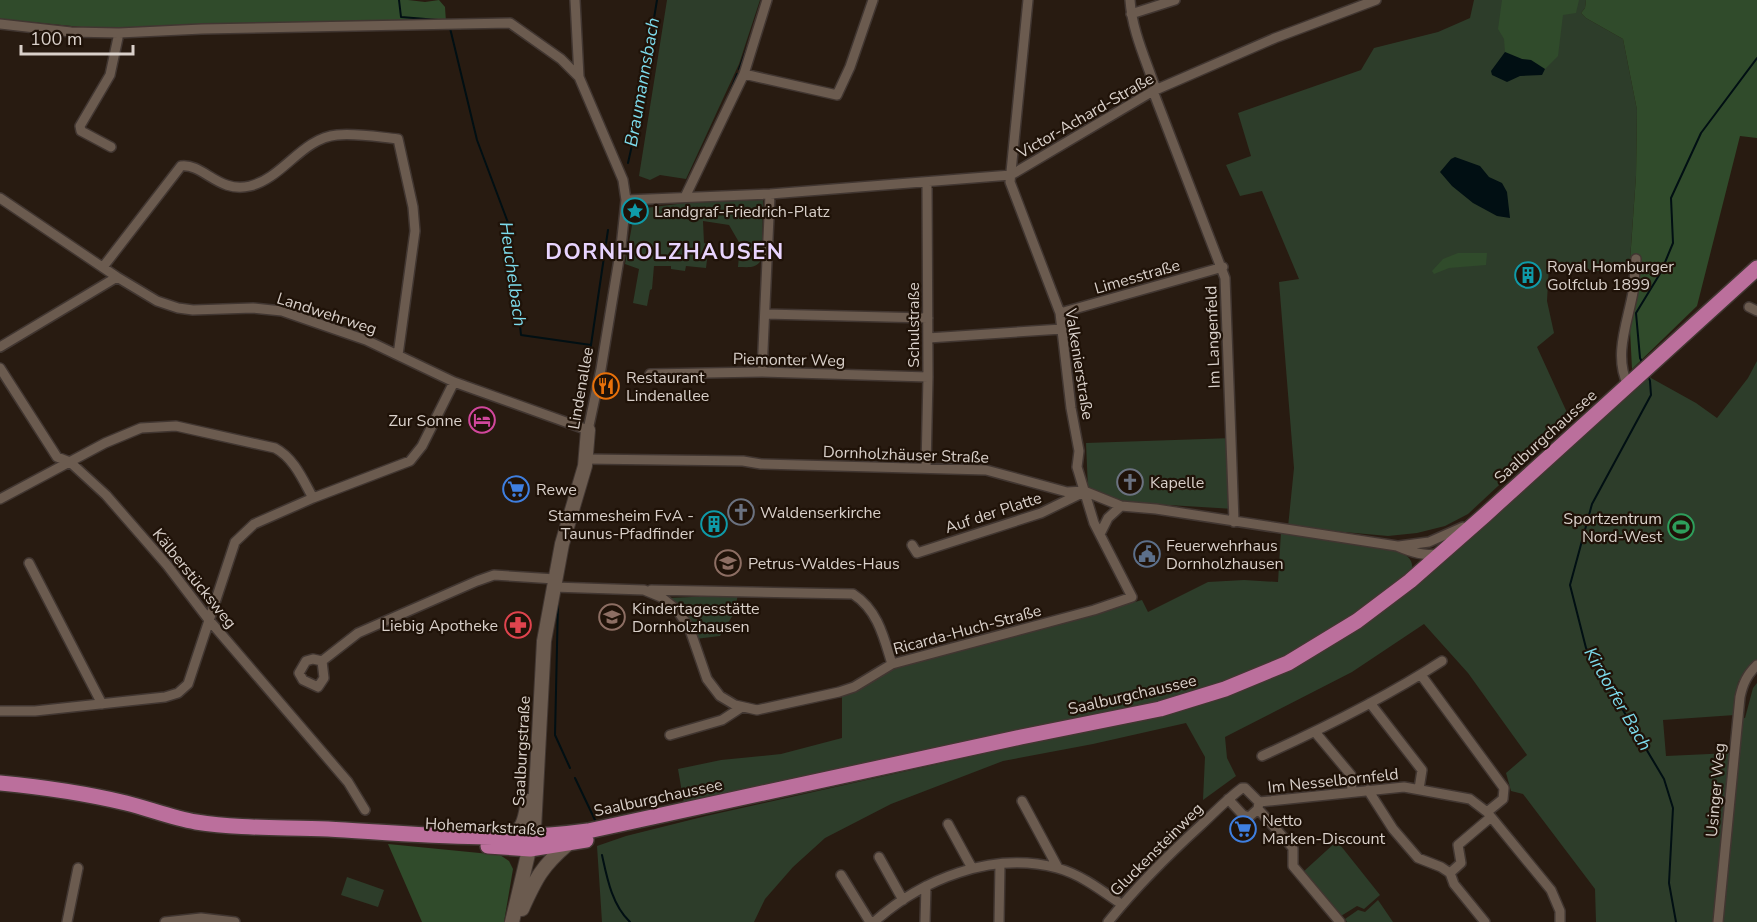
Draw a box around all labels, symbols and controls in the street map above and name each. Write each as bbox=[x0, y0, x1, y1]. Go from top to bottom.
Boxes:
water label: Braumannsbach bbox=[619, 16, 665, 148]
scale bar bbox=[21, 18, 134, 56]
text: 100 m bbox=[30, 27, 82, 51]
street label: Victor-Achard-Straße bbox=[1012, 68, 1158, 164]
place icon: Landgraf-Friedrich-Platz bbox=[620, 196, 650, 226]
place label: Landgraf-Friedrich-Platz bbox=[654, 201, 830, 223]
water label: Heuchelbach bbox=[494, 220, 532, 328]
district label: DORNHOLZHAUSEN bbox=[545, 237, 785, 267]
street label: Limesstraße bbox=[1092, 254, 1183, 300]
place label: Royal Homburger Golfclub 1899 bbox=[1547, 256, 1674, 296]
building icon: Royal Homburger Golfclub 1899 bbox=[1513, 260, 1543, 290]
street label: Schulstraße bbox=[903, 282, 925, 368]
street label: Im Langenfeld bbox=[1200, 285, 1226, 389]
street label: Landwehrweg bbox=[274, 287, 380, 340]
street label: Valkenierstraße bbox=[1059, 306, 1099, 421]
street label: Lindenallee bbox=[563, 345, 599, 431]
street label: Piemonter Weg bbox=[733, 348, 845, 372]
place label: Restaurant Lindenallee bbox=[626, 367, 709, 407]
restaurant icon: Restaurant Lindenallee bbox=[591, 371, 621, 401]
street label: Saalburgchaussee bbox=[1490, 385, 1602, 489]
hotel icon: Zur Sonne bbox=[467, 405, 497, 435]
place label: Zur Sonne bbox=[388, 410, 462, 432]
street label: Dornholzhäuser Straße bbox=[823, 441, 989, 469]
church icon: Kapelle bbox=[1115, 467, 1145, 497]
place label: Kapelle bbox=[1150, 472, 1204, 494]
supermarket icon: Rewe bbox=[501, 474, 531, 504]
place label: Rewe bbox=[536, 479, 577, 501]
street label: Auf der Platte bbox=[942, 487, 1045, 539]
church icon: Waldenserkirche bbox=[726, 497, 756, 527]
place label: Waldenserkirche bbox=[760, 502, 881, 524]
place label: Stammesheim FvA - Taunus-Pfadfinder bbox=[548, 505, 694, 545]
place label: Sportzentrum Nord-West bbox=[1563, 508, 1662, 548]
building icon: Stammesheim FvA - Taunus-Pfadfinder bbox=[699, 509, 729, 539]
sports icon: Sportzentrum Nord-West bbox=[1666, 512, 1696, 542]
street label: Kälberstücksweg bbox=[147, 524, 241, 633]
place label: Feuerwehrhaus Dornholzhausen bbox=[1166, 535, 1284, 575]
public building icon: Feuerwehrhaus Dornholzhausen bbox=[1132, 539, 1162, 569]
school or university icon: Petrus-Waldes-Haus bbox=[713, 548, 743, 578]
place label: Petrus-Waldes-Haus bbox=[748, 553, 900, 575]
place label: Kindertagesstätte Dornholzhausen bbox=[632, 598, 760, 638]
street label: Ricarda-Huch-Straße bbox=[891, 600, 1044, 660]
school or university icon: Kindertagesstätte Dornholzhausen bbox=[597, 602, 627, 632]
pharmacy icon: Liebig Apotheke bbox=[503, 610, 533, 640]
place label: Liebig Apotheke bbox=[381, 615, 498, 637]
water label: Kirdorfer Bach bbox=[1579, 643, 1657, 755]
street label: Saalburgchaussee bbox=[1066, 669, 1199, 720]
street label: Saalburgstraße bbox=[508, 695, 536, 807]
street label: Usinger Weg bbox=[1701, 742, 1731, 838]
street label: Im Nesselbornfeld bbox=[1267, 763, 1400, 799]
street label: Saalburgchaussee bbox=[592, 774, 725, 822]
street label: Gluckensteinweg bbox=[1105, 798, 1208, 901]
place label: Netto Marken-Discount bbox=[1262, 810, 1386, 850]
street label: Hohemarkstraße bbox=[424, 813, 546, 841]
supermarket icon: Netto Marken-Discount bbox=[1228, 814, 1258, 844]

